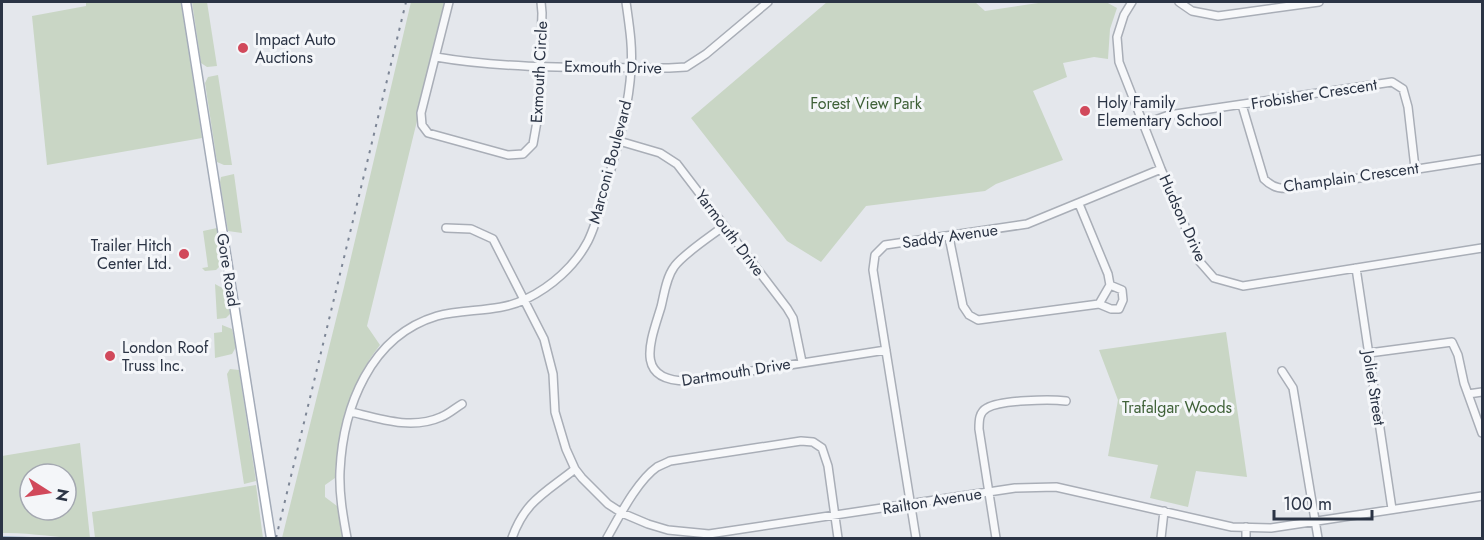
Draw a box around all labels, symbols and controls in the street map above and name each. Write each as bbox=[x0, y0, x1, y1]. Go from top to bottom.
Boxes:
street label: Exmouth Circle bbox=[525, 20, 553, 124]
place label: Impact Auto Auctions bbox=[255, 28, 336, 69]
marker: Impact Auto Auctions bbox=[236, 41, 250, 55]
street label: Exmouth Drive bbox=[564, 55, 662, 79]
street label: Frobisher Crescent bbox=[1249, 73, 1379, 115]
place label: Holy Family Elementary School bbox=[1097, 91, 1222, 132]
park label: Forest View Park bbox=[810, 92, 923, 115]
street label: Marconi Boulevard bbox=[582, 98, 638, 226]
marker: Holy Family Elementary School bbox=[1078, 104, 1092, 118]
street label: Champlain Crescent bbox=[1282, 156, 1420, 198]
street label: Hudson Drive bbox=[1154, 171, 1212, 265]
street label: Yarmouth Drive bbox=[690, 185, 770, 281]
street label: Saddy Avenue bbox=[901, 218, 999, 254]
street label: Gore Road bbox=[211, 232, 245, 308]
place label: Trailer Hitch Center Ltd. bbox=[91, 234, 172, 275]
marker: Trailer Hitch Center Ltd. bbox=[177, 247, 191, 261]
place label: London Roof Truss Inc. bbox=[122, 336, 209, 377]
street label: Joliet Street bbox=[1356, 347, 1391, 427]
marker: London Roof Truss Inc. bbox=[103, 349, 117, 363]
street label: Dartmouth Drive bbox=[680, 352, 792, 392]
park label: Trafalgar Woods bbox=[1122, 396, 1232, 419]
north arrow bbox=[18, 462, 78, 522]
street label: Railton Avenue bbox=[881, 482, 983, 520]
scale bar bbox=[1274, 483, 1372, 521]
text: N bbox=[50, 486, 75, 504]
text: 100 m bbox=[1283, 491, 1332, 517]

